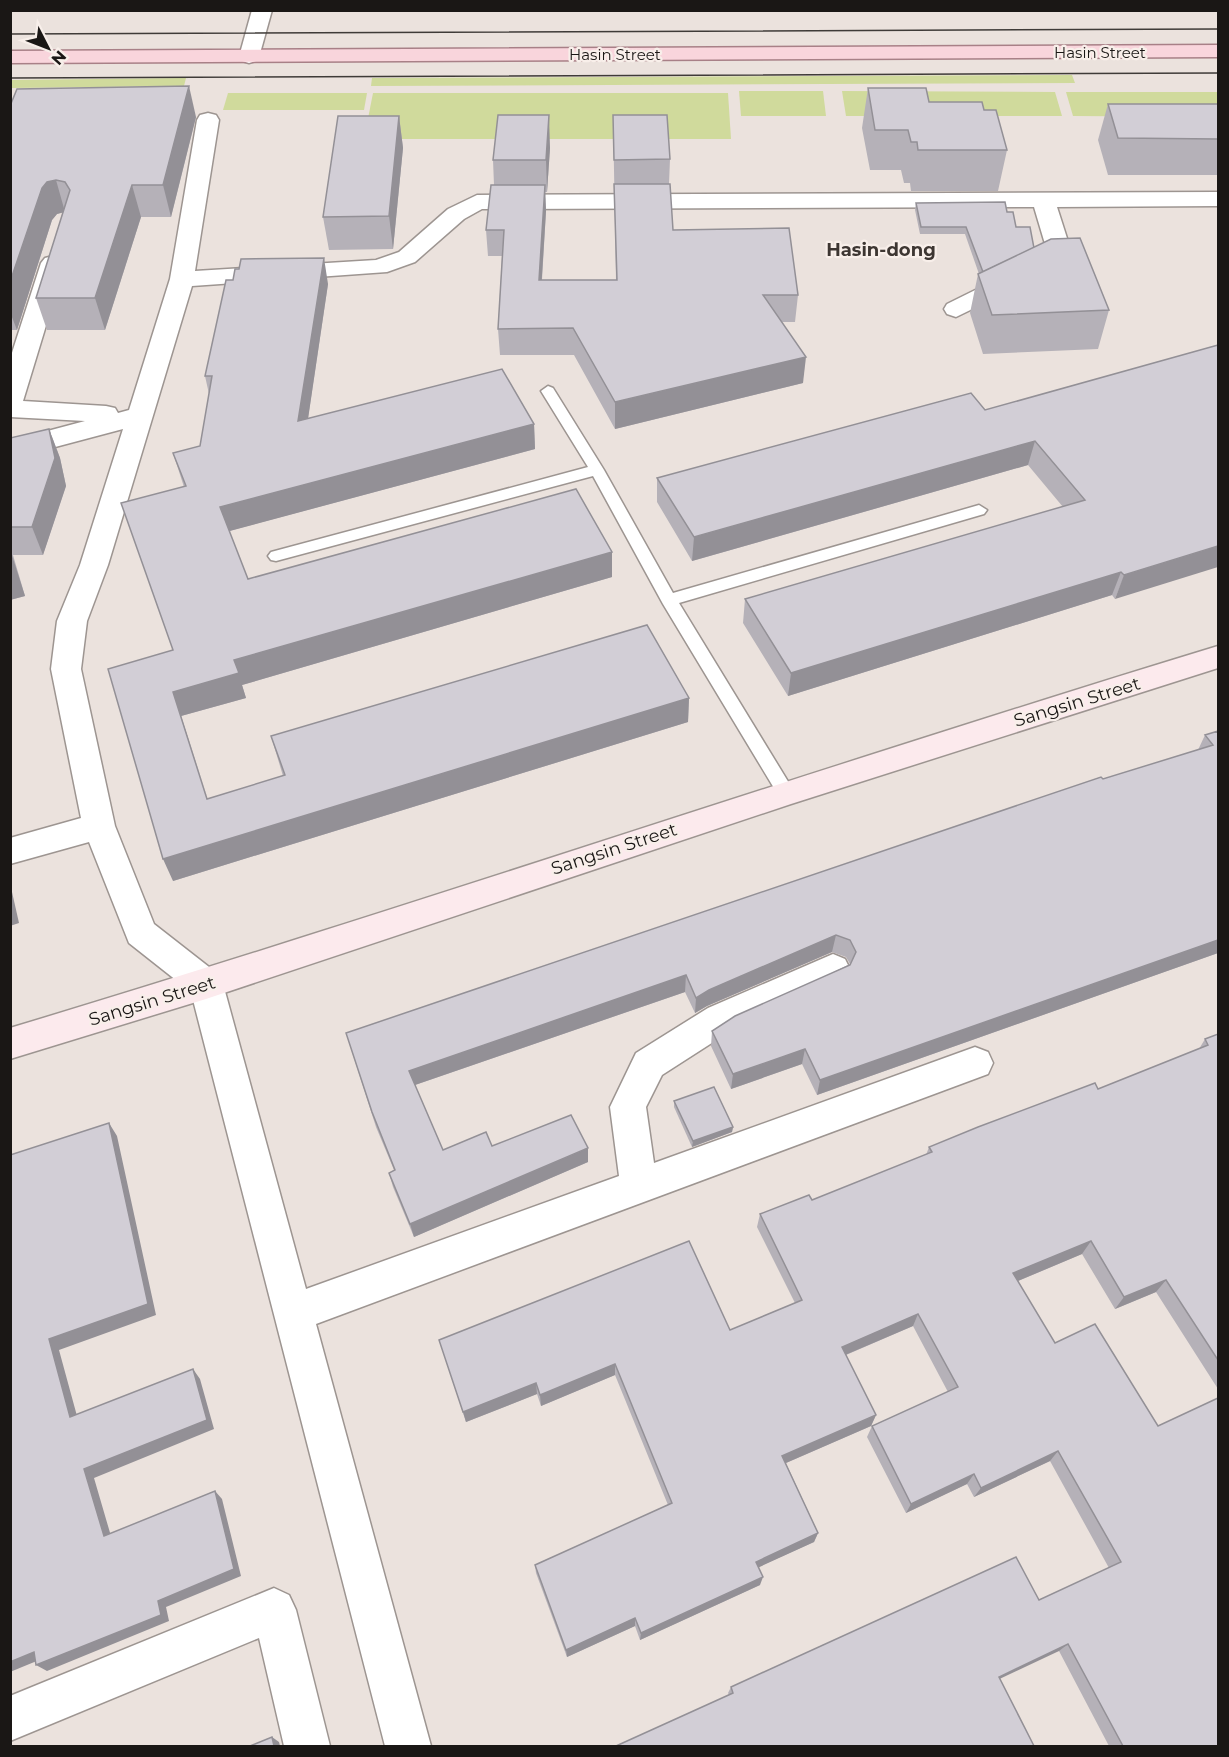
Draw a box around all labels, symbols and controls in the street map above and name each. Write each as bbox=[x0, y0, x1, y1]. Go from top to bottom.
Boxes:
north arrow bbox=[18, 18, 78, 78]
street label: Hasin Street bbox=[1054, 43, 1146, 62]
street label: Hasin Street bbox=[569, 45, 661, 64]
text: N bbox=[47, 47, 70, 69]
district label: Hasin-dong bbox=[826, 239, 936, 261]
street label: Sangsin Street bbox=[1011, 672, 1143, 732]
street label: Sangsin Street bbox=[548, 818, 680, 880]
street label: Sangsin Street bbox=[86, 971, 218, 1031]

